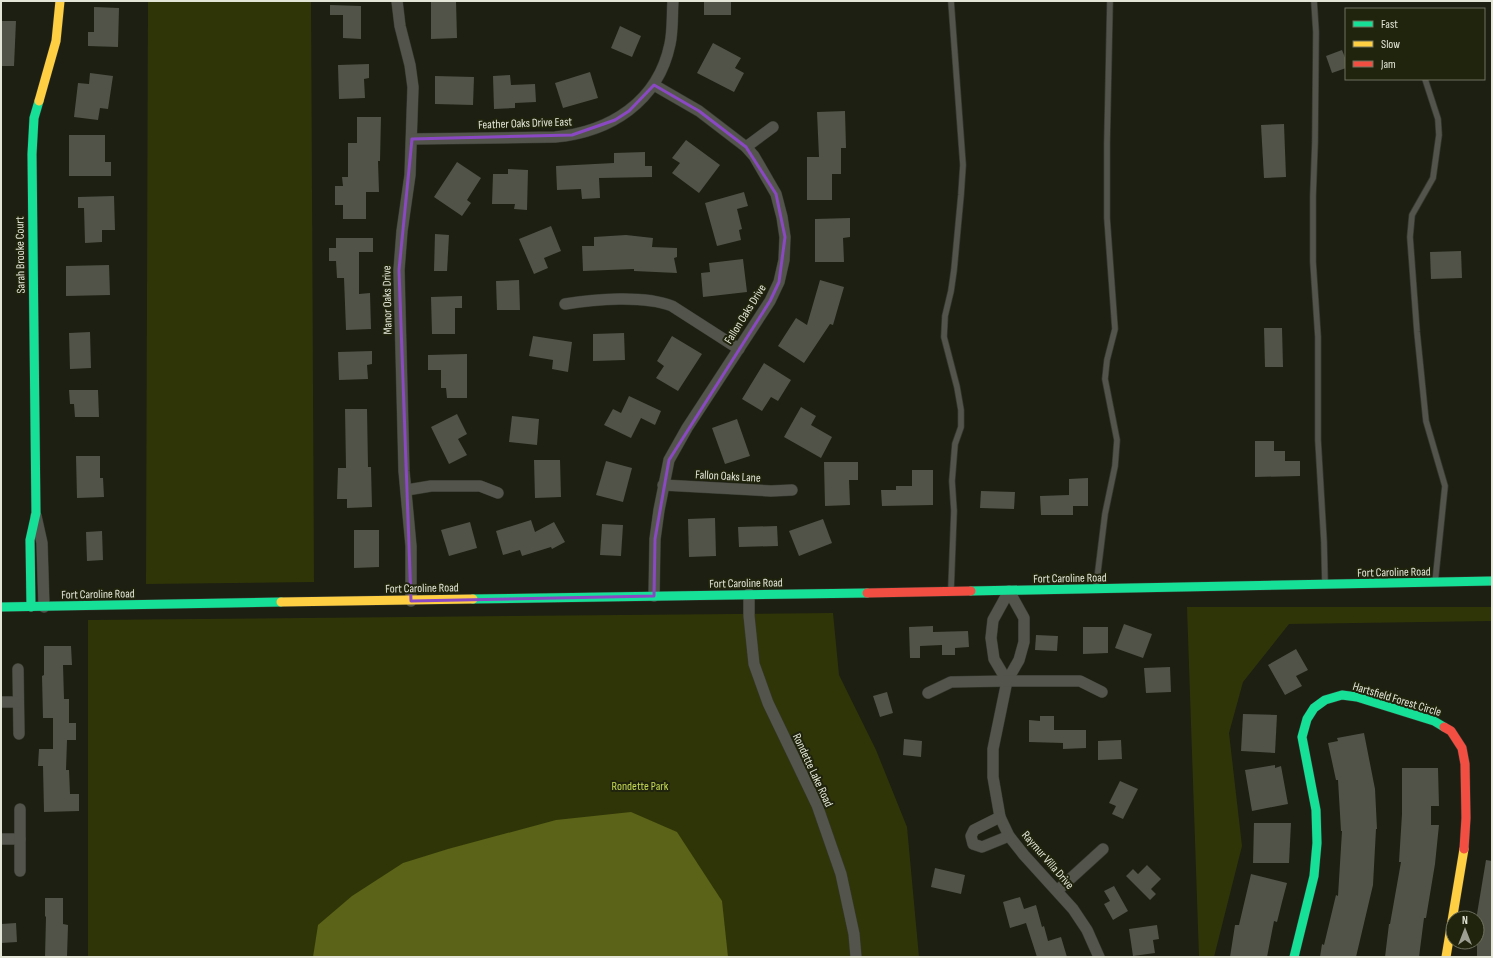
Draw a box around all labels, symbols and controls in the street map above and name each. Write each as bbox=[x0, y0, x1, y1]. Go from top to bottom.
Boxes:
legend bbox=[1345, 8, 1485, 80]
text: Fast bbox=[1381, 17, 1398, 32]
text: Slow bbox=[1381, 37, 1400, 52]
text: Jam bbox=[1380, 57, 1396, 72]
street label: Feather Oaks Drive East bbox=[478, 114, 573, 133]
street label: Sarah Brooke Court bbox=[12, 216, 29, 294]
street label: Manor Oaks Drive bbox=[379, 265, 396, 335]
street label: Fallon Oaks Drive bbox=[721, 282, 770, 347]
street label: Fallon Oaks Lane bbox=[695, 467, 761, 486]
street label: Fort Caroline Road bbox=[1357, 564, 1431, 581]
street label: Fort Caroline Road bbox=[1033, 570, 1107, 587]
street label: Fort Caroline Road bbox=[709, 575, 783, 592]
street label: Fort Caroline Road bbox=[385, 580, 459, 597]
street label: Fort Caroline Road bbox=[61, 586, 135, 603]
street label: Hartsfield Forest Circle bbox=[1351, 679, 1443, 720]
street label: Rondette Lake Road bbox=[789, 731, 836, 809]
park label: Rondette Park bbox=[612, 779, 669, 794]
street label: Raymur Villa Drive bbox=[1018, 828, 1077, 893]
north arrow bbox=[1445, 910, 1485, 950]
text: N bbox=[1462, 914, 1468, 927]

